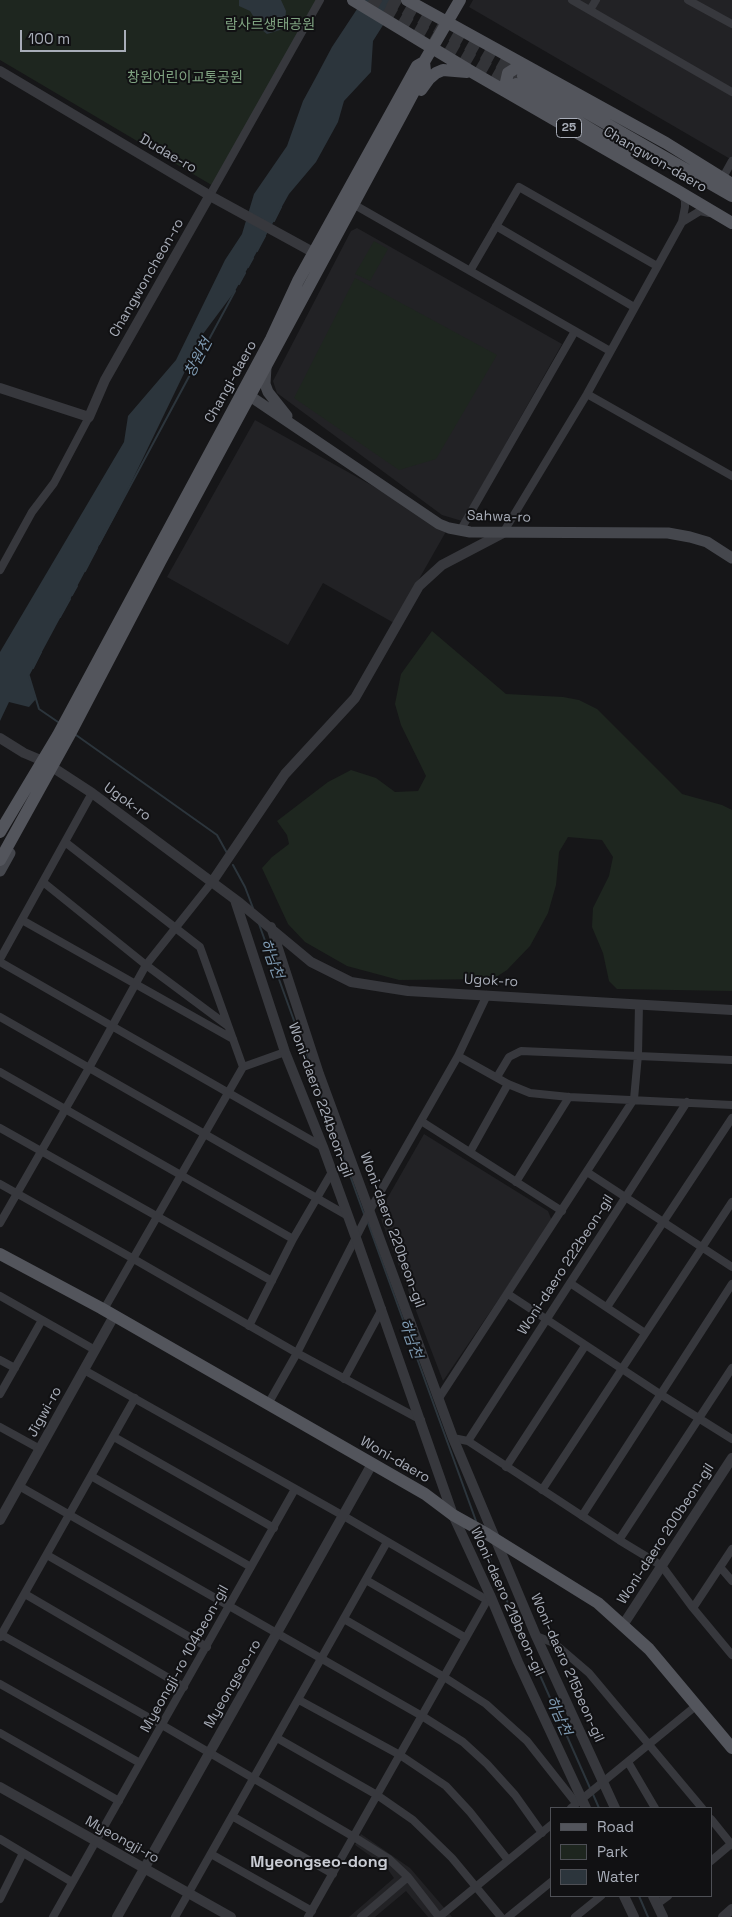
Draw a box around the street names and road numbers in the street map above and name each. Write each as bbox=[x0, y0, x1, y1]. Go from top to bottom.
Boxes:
road number: 25 bbox=[556, 119, 582, 138]
street label: Changwon-daero bbox=[600, 124, 710, 196]
street label: Dudae-ro bbox=[136, 131, 200, 177]
street label: Changwoncheon-ro bbox=[106, 216, 188, 340]
street label: Changi-daero bbox=[201, 338, 261, 426]
street label: Sahwa-ro bbox=[467, 507, 531, 527]
street label: Ugok-ro bbox=[100, 779, 154, 825]
street label: Ugok-ro bbox=[464, 971, 518, 991]
street label: Woni-daero 224beon-gil bbox=[284, 1020, 356, 1180]
street label: Woni-daero 220beon-gil bbox=[356, 1150, 428, 1310]
street label: Woni-daero 222beon-gil bbox=[514, 1192, 618, 1338]
street label: Jigwi-ro bbox=[24, 1384, 66, 1440]
street label: Woni-daero bbox=[357, 1433, 433, 1487]
street label: Woni-daero 200beon-gil bbox=[614, 1460, 718, 1608]
street label: Woni-daero 219beon-gil bbox=[467, 1525, 547, 1679]
street label: Myeongji-ro 104beon-gil bbox=[137, 1582, 233, 1736]
street label: Woni-daero 215beon-gil bbox=[527, 1591, 607, 1745]
street label: Myeongseo-ro bbox=[201, 1637, 265, 1731]
street label: Myeongji-ro bbox=[82, 1813, 162, 1867]

